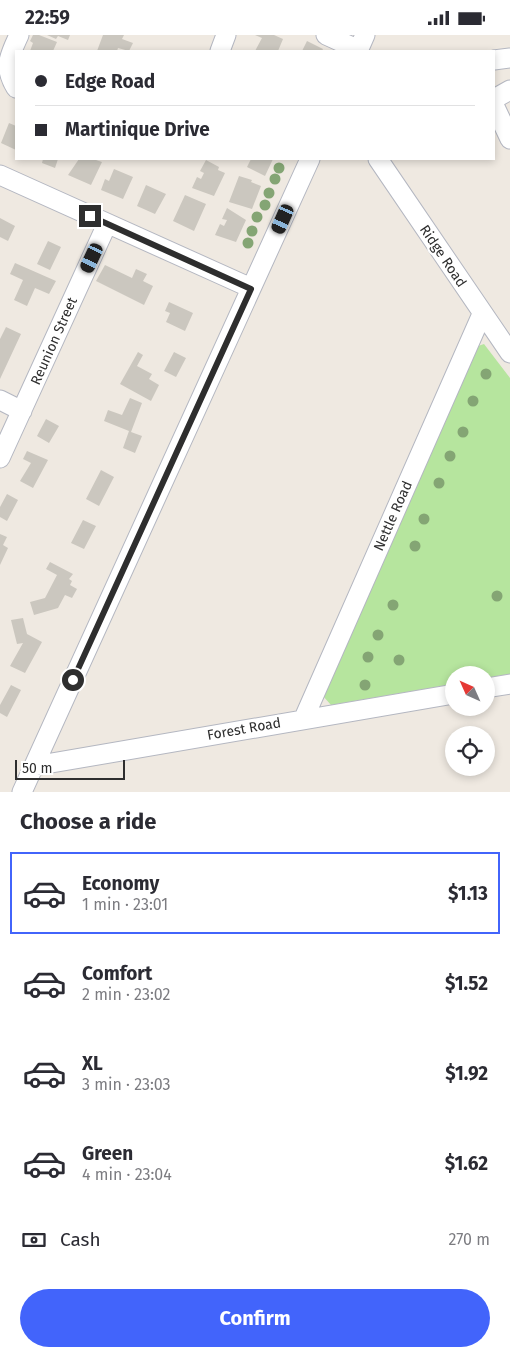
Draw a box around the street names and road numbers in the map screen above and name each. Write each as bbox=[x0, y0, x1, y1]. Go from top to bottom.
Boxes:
street label: Ridge Road bbox=[416, 222, 470, 290]
street label: Reunion Street bbox=[27, 294, 81, 388]
street label: Nettle Road bbox=[370, 478, 416, 554]
street label: Forest Road bbox=[206, 714, 282, 744]

